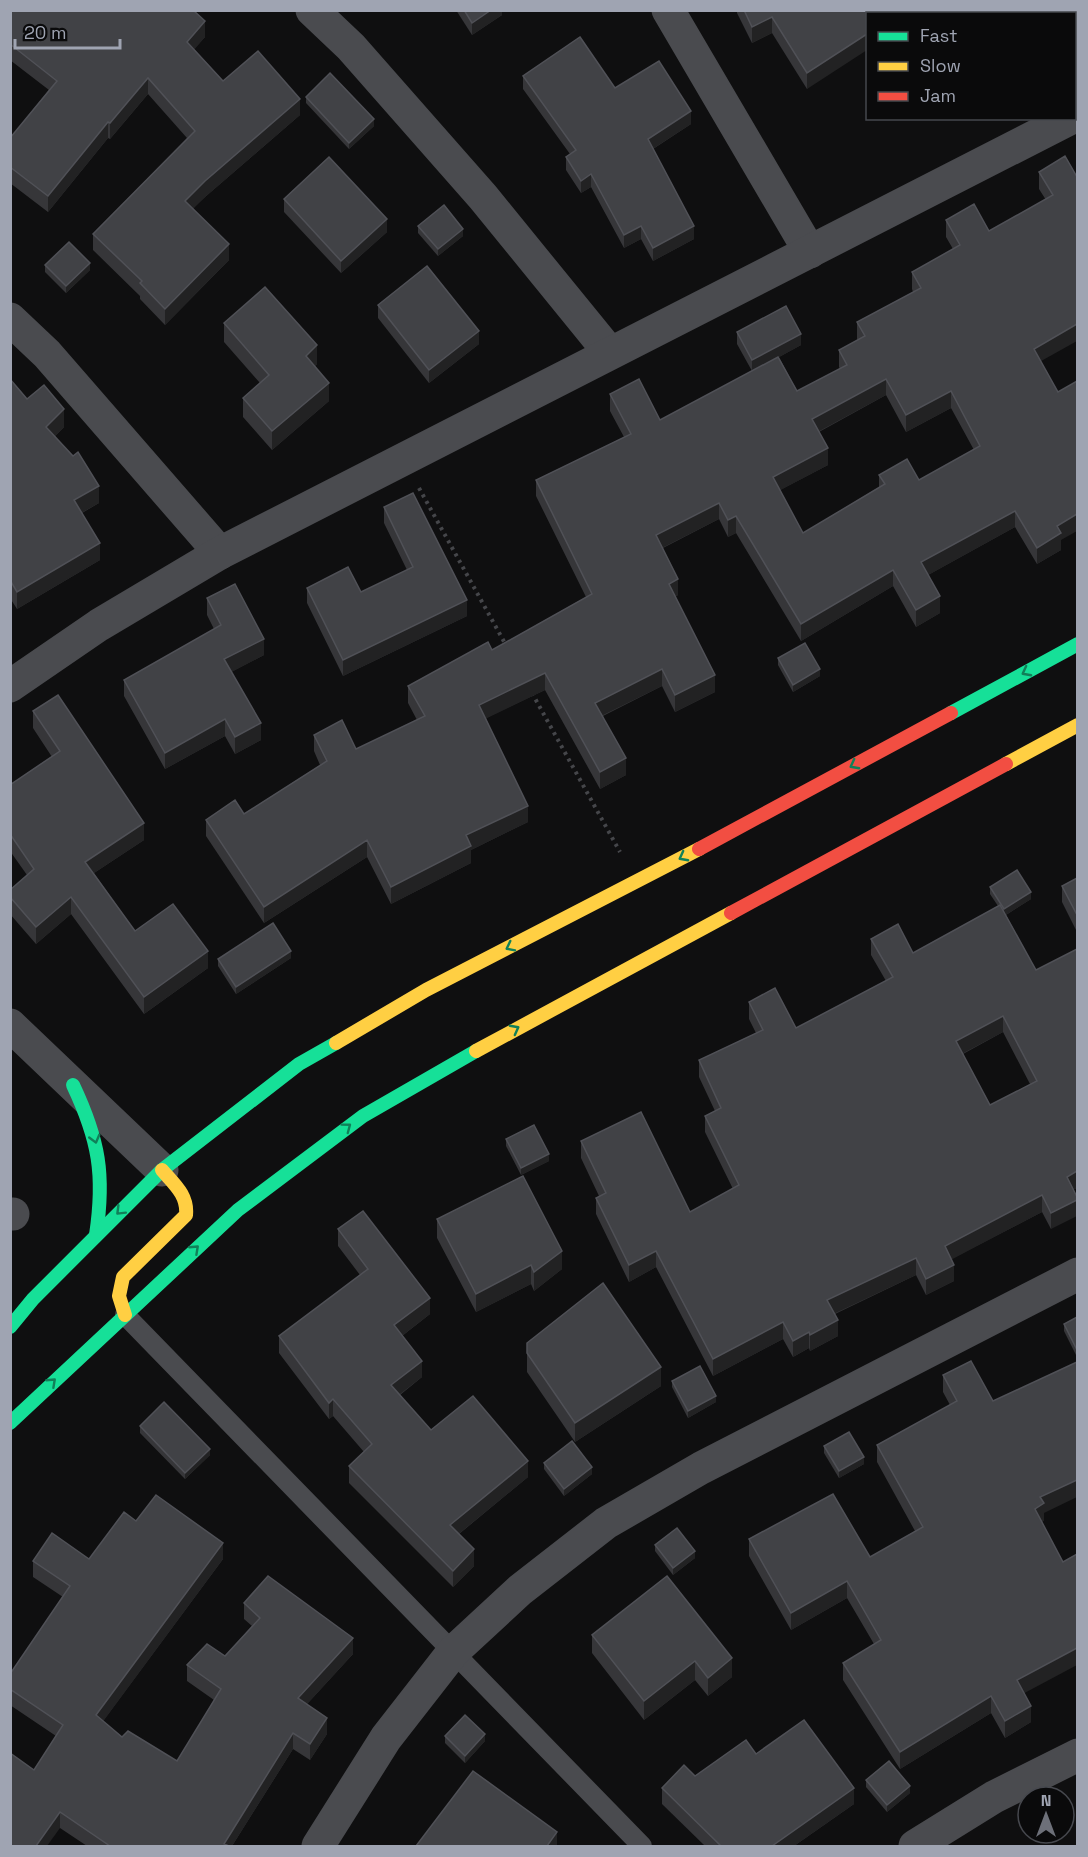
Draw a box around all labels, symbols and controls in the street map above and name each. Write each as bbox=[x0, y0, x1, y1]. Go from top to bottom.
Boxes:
scale bar bbox=[15, 12, 120, 50]
legend bbox=[866, 12, 1076, 120]
text: 20 m bbox=[24, 21, 67, 44]
text: Fast bbox=[920, 24, 957, 47]
text: Slow bbox=[920, 54, 961, 77]
text: Jam bbox=[920, 84, 956, 107]
one-way arrow bbox=[1022, 665, 1032, 676]
one-way arrow bbox=[849, 757, 860, 769]
one-way arrow bbox=[678, 850, 689, 861]
one-way arrow bbox=[505, 940, 516, 951]
one-way arrow bbox=[509, 1025, 519, 1036]
one-way arrow bbox=[340, 1124, 351, 1135]
one-way arrow bbox=[88, 1134, 101, 1144]
one-way arrow bbox=[117, 1204, 128, 1215]
one-way arrow bbox=[188, 1246, 199, 1257]
one-way arrow bbox=[46, 1378, 56, 1389]
north arrow bbox=[1016, 1785, 1076, 1845]
text: N bbox=[1041, 1790, 1051, 1811]

